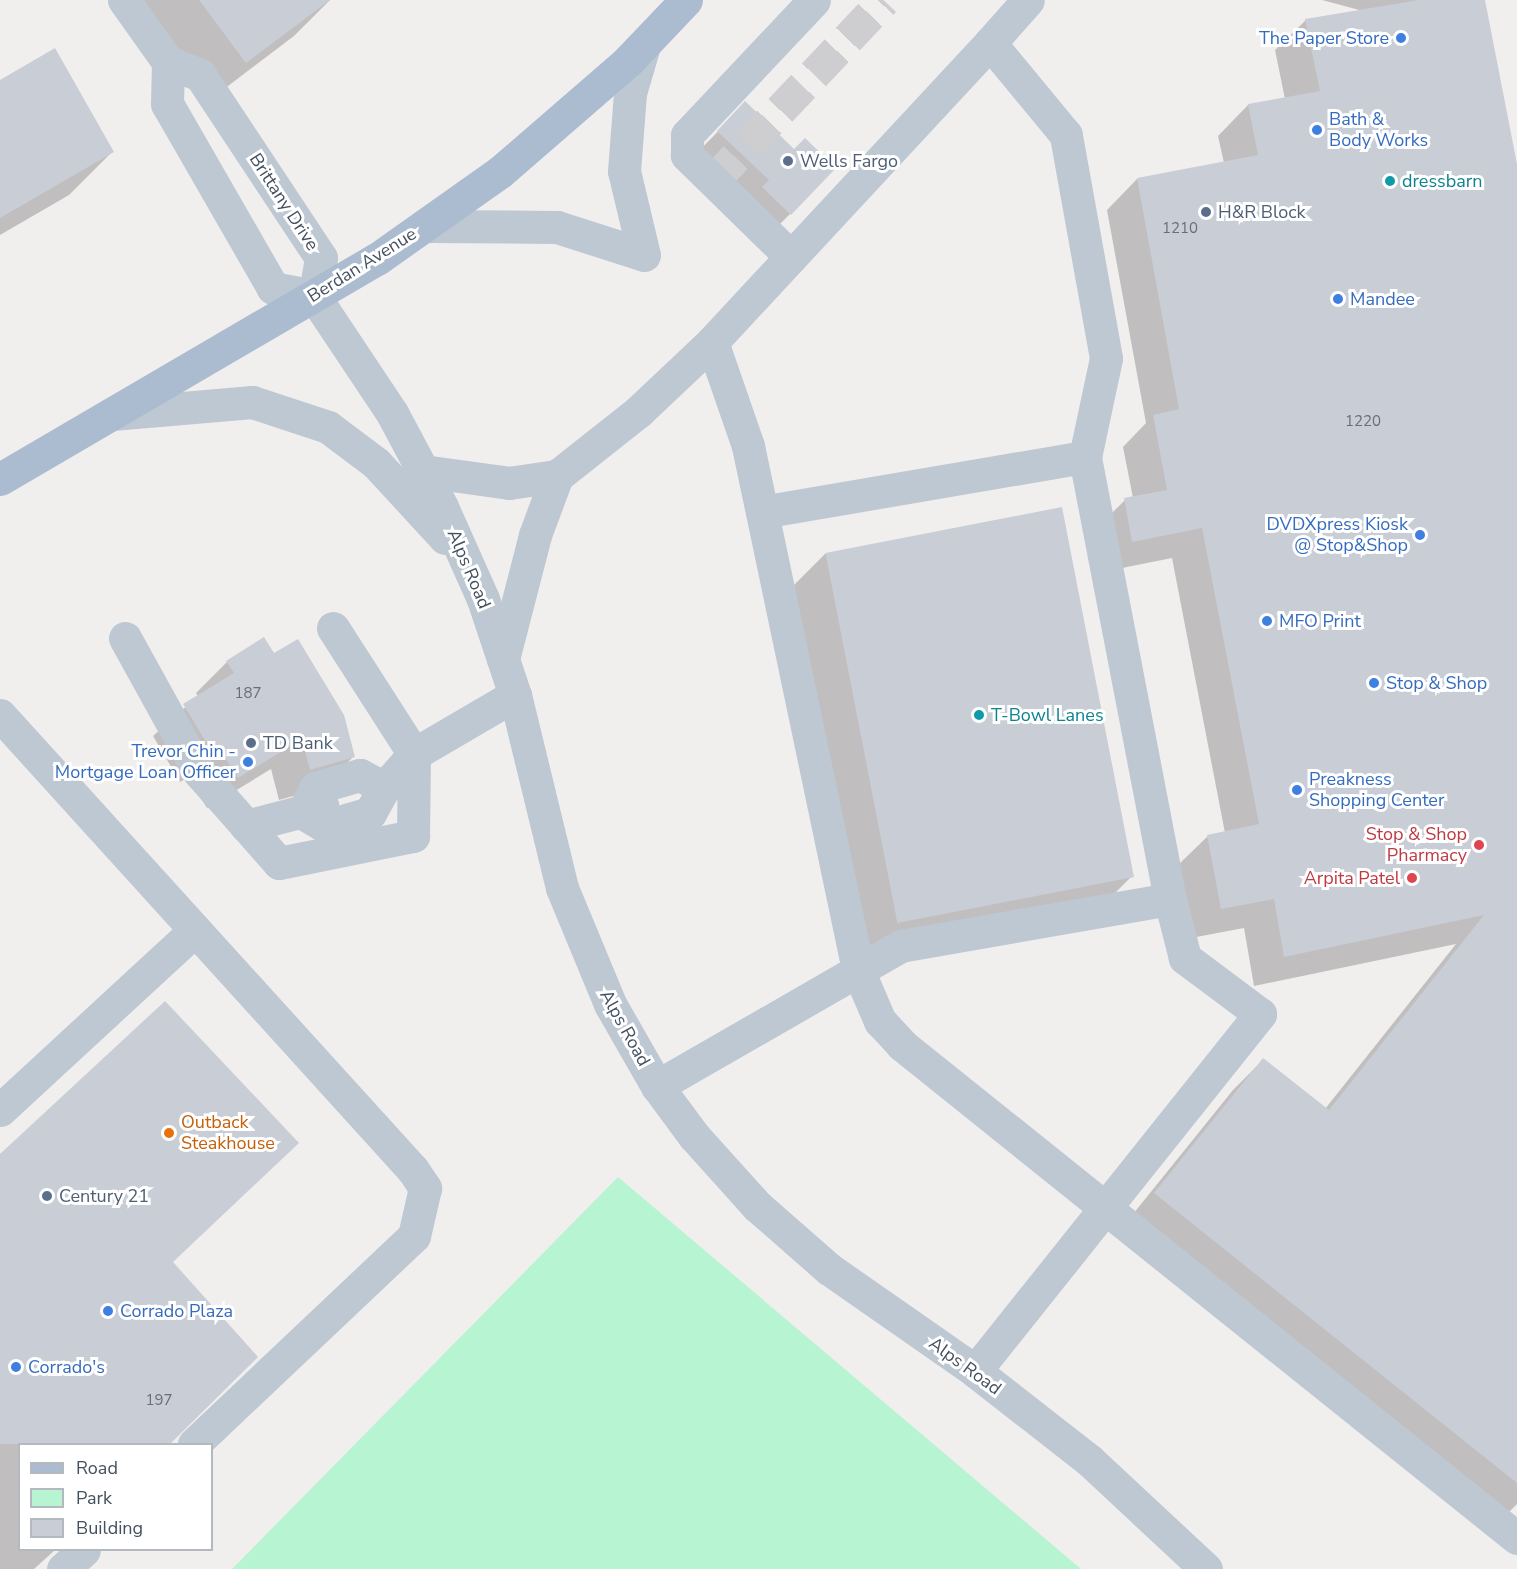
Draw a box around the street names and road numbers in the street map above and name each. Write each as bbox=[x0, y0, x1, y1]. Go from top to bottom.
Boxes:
street label: Brittany Drive bbox=[245, 149, 323, 255]
street label: Berdan Avenue bbox=[304, 223, 420, 307]
street label: Alps Road bbox=[443, 526, 495, 612]
street label: Alps Road bbox=[595, 986, 655, 1070]
street label: Alps Road bbox=[925, 1333, 1005, 1399]

